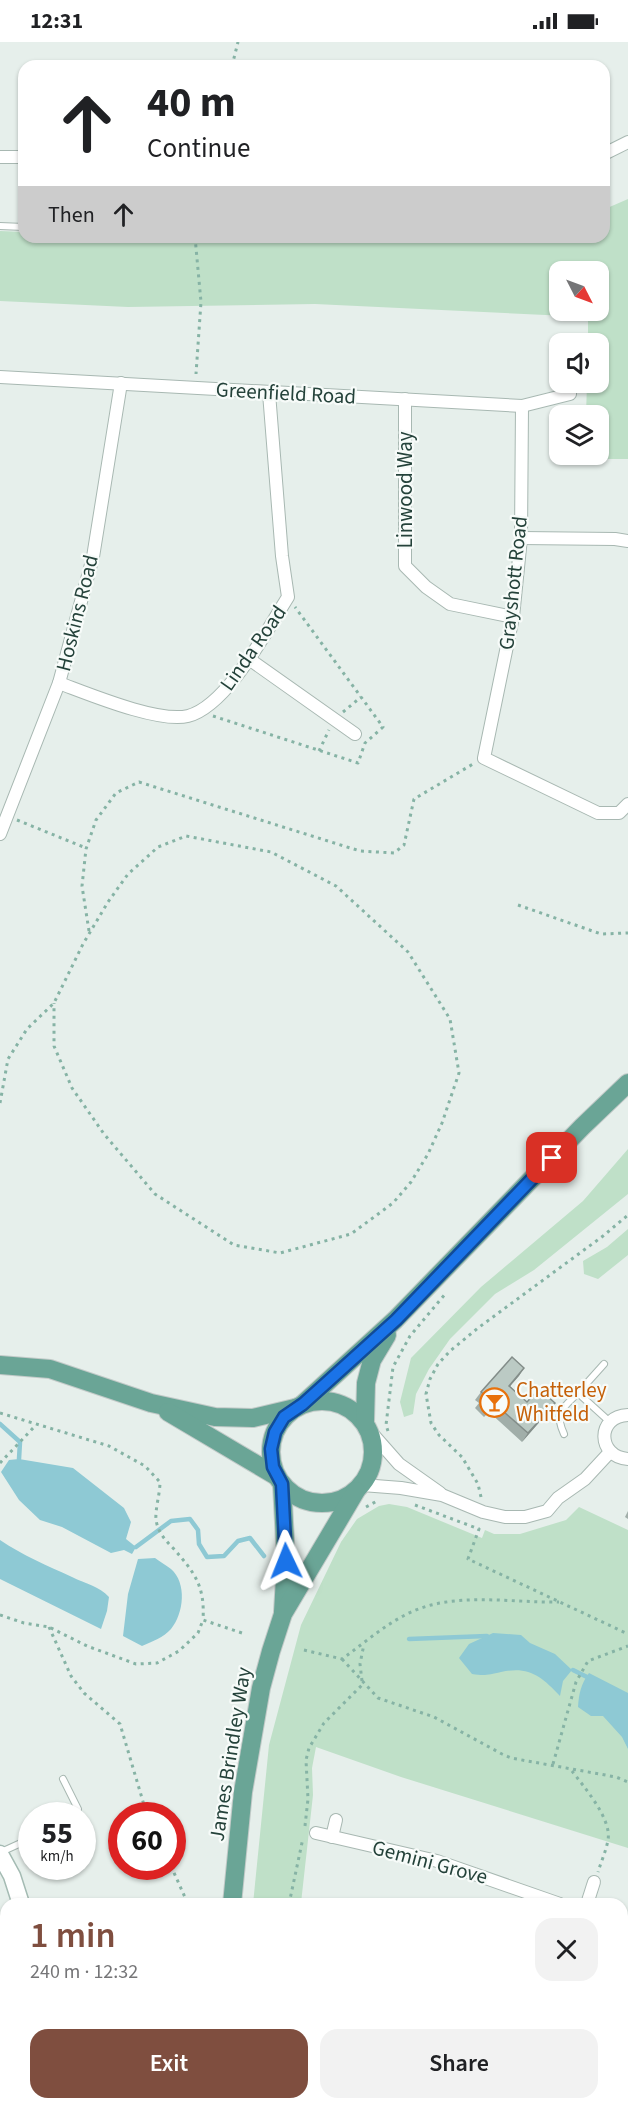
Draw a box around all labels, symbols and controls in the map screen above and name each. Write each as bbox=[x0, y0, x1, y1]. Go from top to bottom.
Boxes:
text: 12:31 bbox=[30, 5, 83, 37]
text: 40 m bbox=[147, 73, 236, 133]
icon: ahead bbox=[48, 84, 126, 162]
text: Continue bbox=[147, 129, 250, 168]
icon: ahead bbox=[107, 198, 140, 231]
text: Then bbox=[48, 199, 95, 231]
north arrow bbox=[549, 261, 609, 321]
map controls bbox=[549, 261, 609, 465]
button: sound bbox=[549, 333, 609, 393]
street label: Greenfield Road bbox=[215, 374, 357, 412]
button: layers bbox=[549, 405, 609, 465]
street label: Linwood Way bbox=[390, 431, 420, 549]
street label: Grayshott Road bbox=[491, 515, 535, 651]
street label: Hoskins Road bbox=[48, 552, 106, 674]
street label: Linda Road bbox=[212, 599, 294, 697]
pin bbox=[526, 1132, 577, 1183]
icon: arrive bbox=[535, 1141, 568, 1174]
place label: Chatterley Whitfeld bbox=[516, 1375, 607, 1429]
bar icon: Chatterley Whitfeld bbox=[479, 1386, 511, 1418]
position arrow bbox=[254, 1529, 318, 1593]
street label: James Brindley Way bbox=[201, 1665, 259, 1843]
speed limit sign: 60 bbox=[108, 1802, 186, 1880]
text: 55 bbox=[41, 1812, 73, 1855]
street label: Gemini Grove bbox=[369, 1832, 491, 1892]
text: km/h bbox=[40, 1846, 74, 1867]
text: 1 min bbox=[30, 1910, 116, 1961]
button: close bbox=[535, 1918, 598, 1981]
text: 240 m · 12:32 bbox=[30, 1958, 138, 1986]
button: Exit bbox=[30, 2029, 308, 2098]
button: Share bbox=[320, 2029, 598, 2098]

